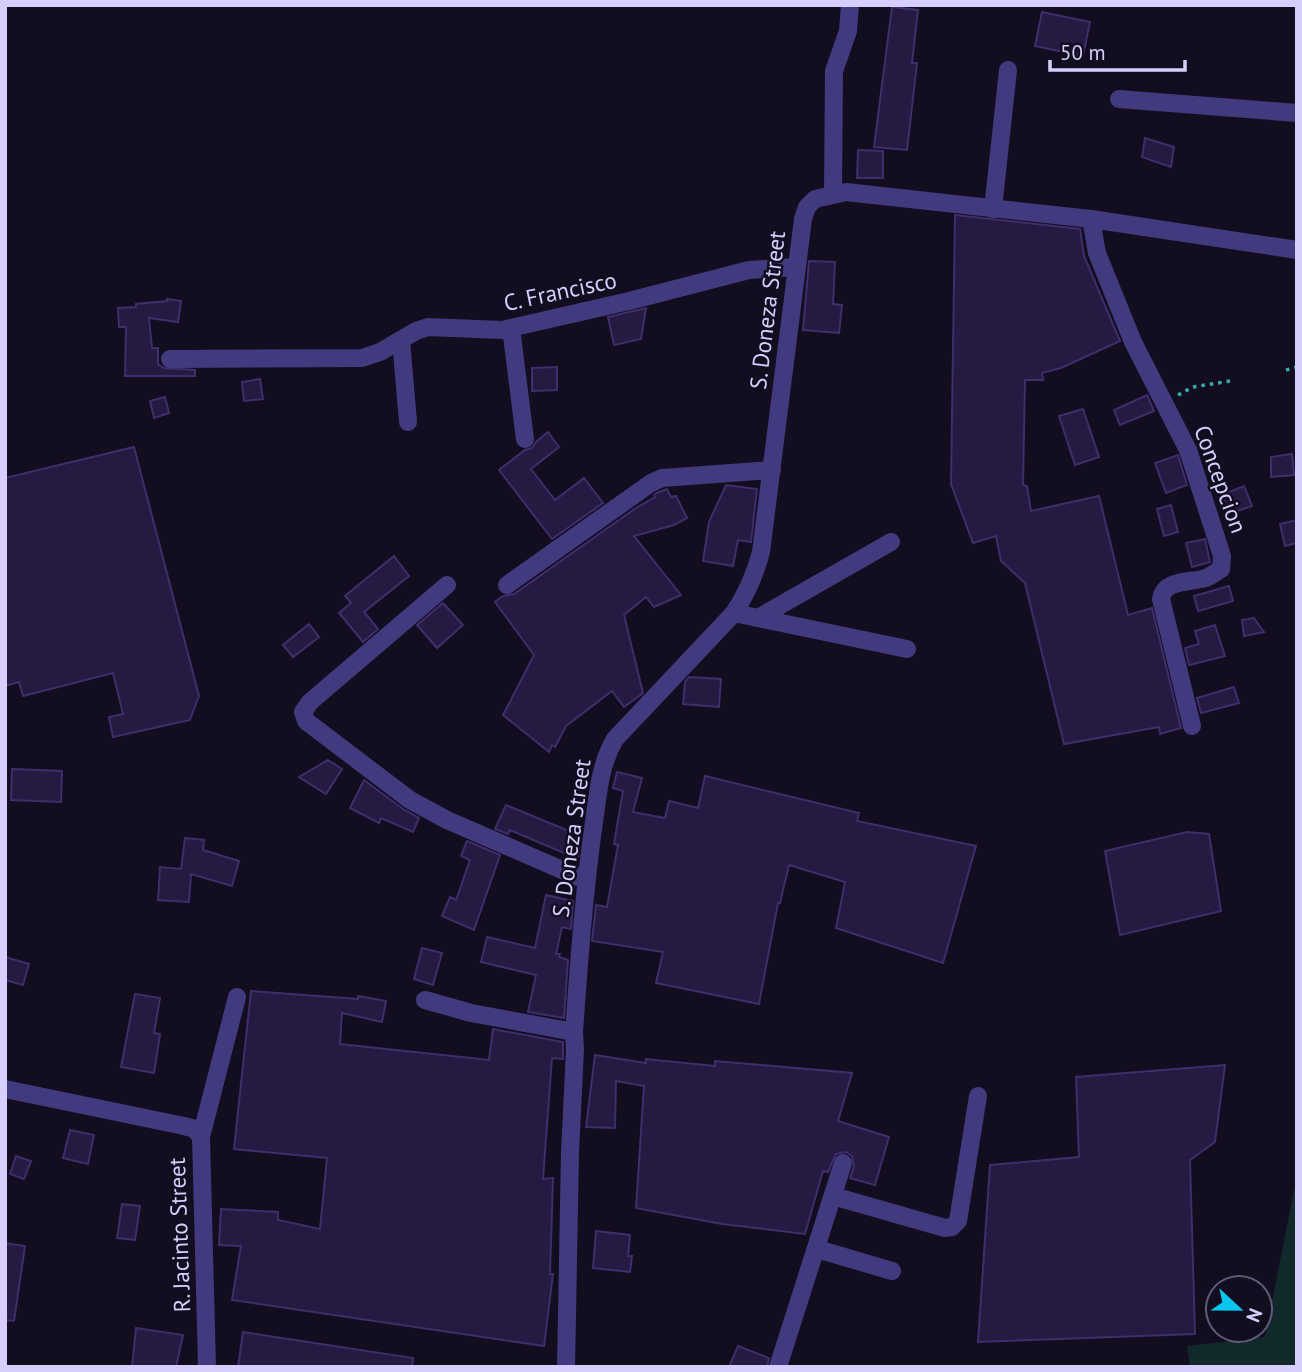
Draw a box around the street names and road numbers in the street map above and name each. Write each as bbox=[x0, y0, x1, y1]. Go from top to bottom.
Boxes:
street label: S. Doneza Street bbox=[743, 229, 791, 391]
street label: C. Francisco bbox=[501, 265, 619, 317]
street label: Concepcion bbox=[1188, 421, 1254, 537]
street label: S. Doneza Street bbox=[546, 757, 596, 919]
street label: R. Jacinto Street bbox=[162, 1157, 196, 1313]

